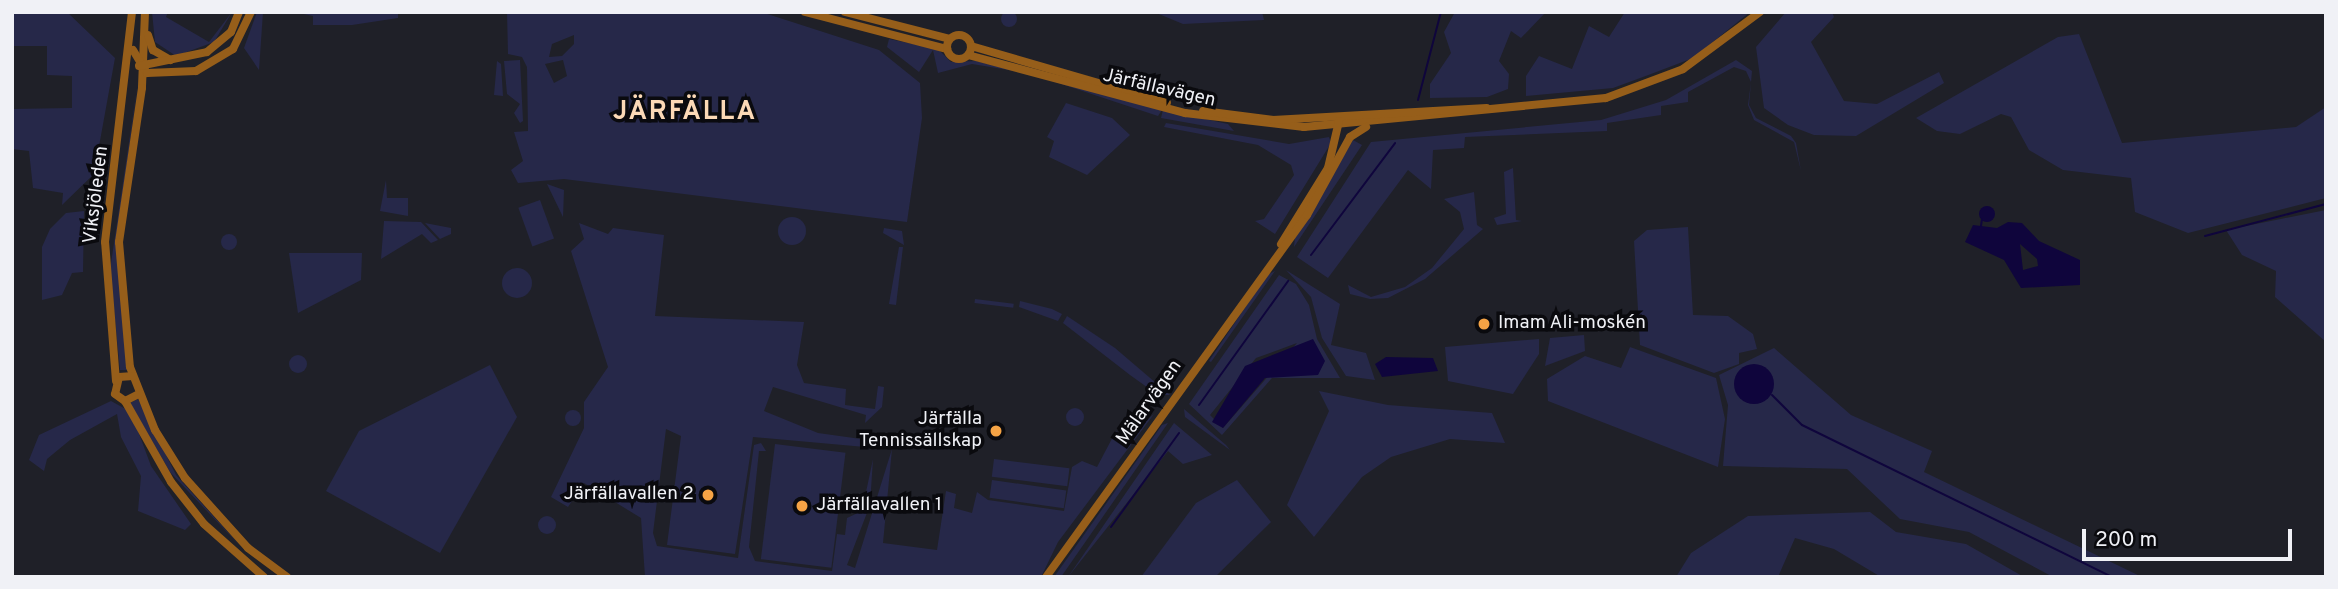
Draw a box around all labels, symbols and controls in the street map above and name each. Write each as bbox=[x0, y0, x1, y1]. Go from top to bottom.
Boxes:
street label: Järfällavägen bbox=[1100, 65, 1218, 113]
district label: JÄRFÄLLA bbox=[614, 97, 756, 129]
street label: Viksjöleden bbox=[80, 145, 114, 245]
place label: Imam Ali-moskén bbox=[1498, 313, 1647, 335]
marker: Imam Ali-moskén bbox=[1476, 316, 1492, 332]
street label: Mälarvägen bbox=[1112, 356, 1188, 450]
place label: Järfälla Tennissällskap bbox=[859, 409, 982, 453]
marker: Järfälla Tennissällskap bbox=[988, 423, 1004, 439]
place label: Järfällavallen 2 bbox=[563, 484, 694, 506]
marker: Järfällavallen 2 bbox=[700, 487, 716, 503]
place label: Järfällavallen 1 bbox=[816, 495, 942, 517]
marker: Järfällavallen 1 bbox=[794, 498, 810, 514]
scale bar bbox=[2086, 516, 2296, 560]
text: 200 m bbox=[2095, 527, 2157, 554]

